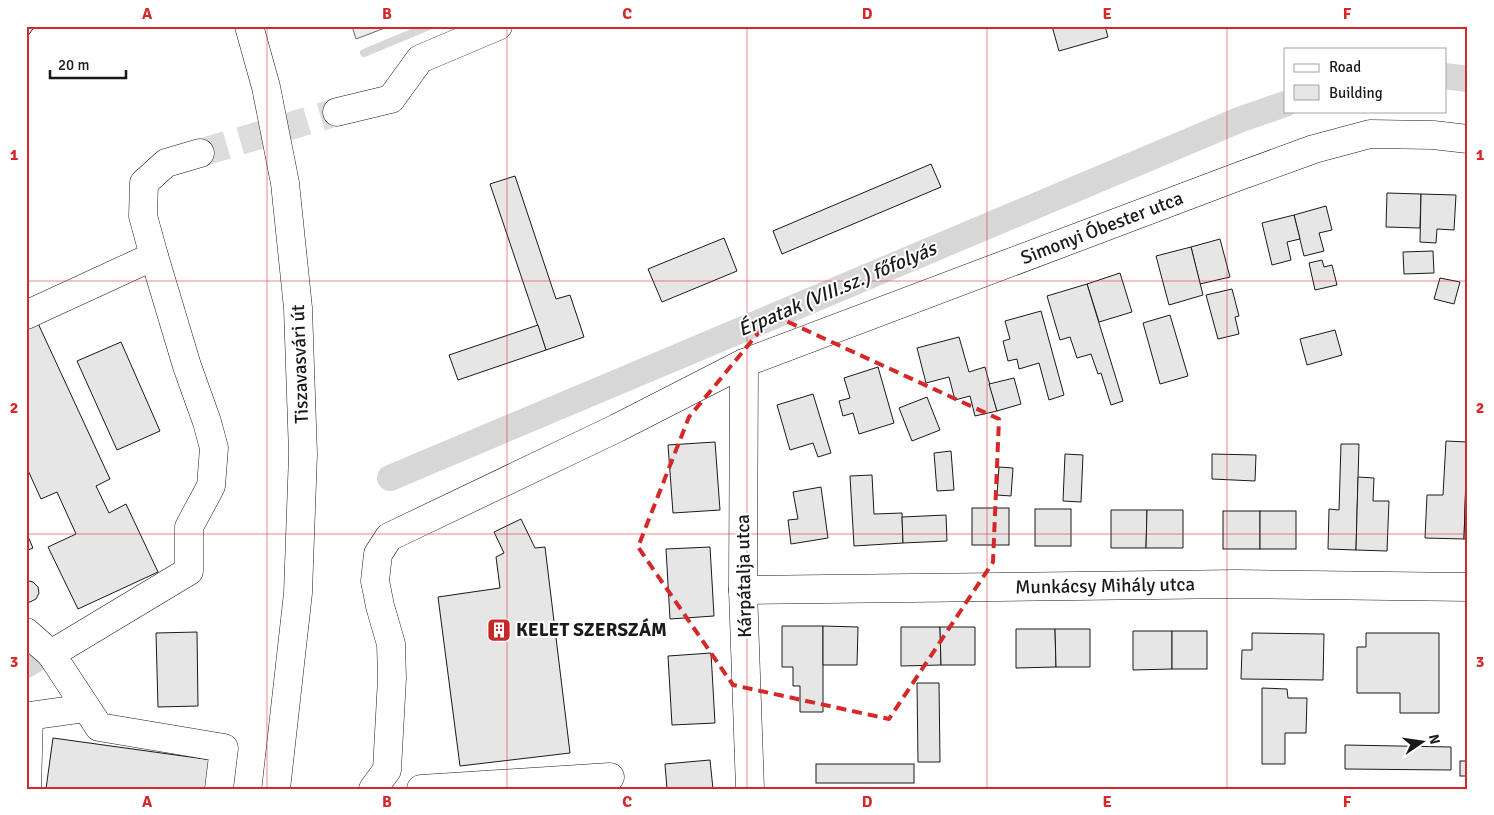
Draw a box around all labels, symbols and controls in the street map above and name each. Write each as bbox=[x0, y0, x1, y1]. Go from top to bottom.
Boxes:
text: A bbox=[142, 4, 153, 24]
text: B bbox=[382, 4, 392, 24]
text: C bbox=[622, 4, 632, 24]
text: D bbox=[862, 4, 873, 24]
text: E bbox=[1102, 4, 1112, 24]
text: F bbox=[1343, 4, 1352, 24]
scale bar bbox=[50, 48, 126, 80]
legend bbox=[1284, 48, 1446, 112]
text: 20 m bbox=[58, 56, 89, 74]
text: Road bbox=[1329, 58, 1361, 76]
text: Building bbox=[1329, 84, 1383, 102]
text: 1 bbox=[10, 145, 19, 165]
text: 1 bbox=[1476, 145, 1485, 165]
street label: Simonyi Óbester utca bbox=[1017, 186, 1187, 270]
water label: Érpatak (VIII.sz.) főfolyás bbox=[734, 235, 942, 342]
street label: Tiszavasvári út bbox=[286, 304, 314, 424]
text: 2 bbox=[10, 398, 18, 418]
text: 2 bbox=[1476, 398, 1484, 418]
street label: Kárpátalja utca bbox=[731, 514, 757, 638]
street label: Munkácsy Mihály utca bbox=[1015, 572, 1195, 600]
building icon: KELET SZERSZÁM bbox=[486, 617, 512, 643]
place label: KELET SZERSZÁM bbox=[516, 618, 667, 642]
text: 3 bbox=[10, 652, 18, 672]
text: 3 bbox=[1476, 652, 1484, 672]
north arrow bbox=[1396, 718, 1446, 768]
text: N bbox=[1425, 733, 1444, 746]
text: A bbox=[142, 792, 153, 812]
text: B bbox=[382, 792, 392, 812]
text: C bbox=[622, 792, 632, 812]
text: D bbox=[862, 792, 873, 812]
text: E bbox=[1102, 792, 1112, 812]
text: F bbox=[1343, 792, 1352, 812]

